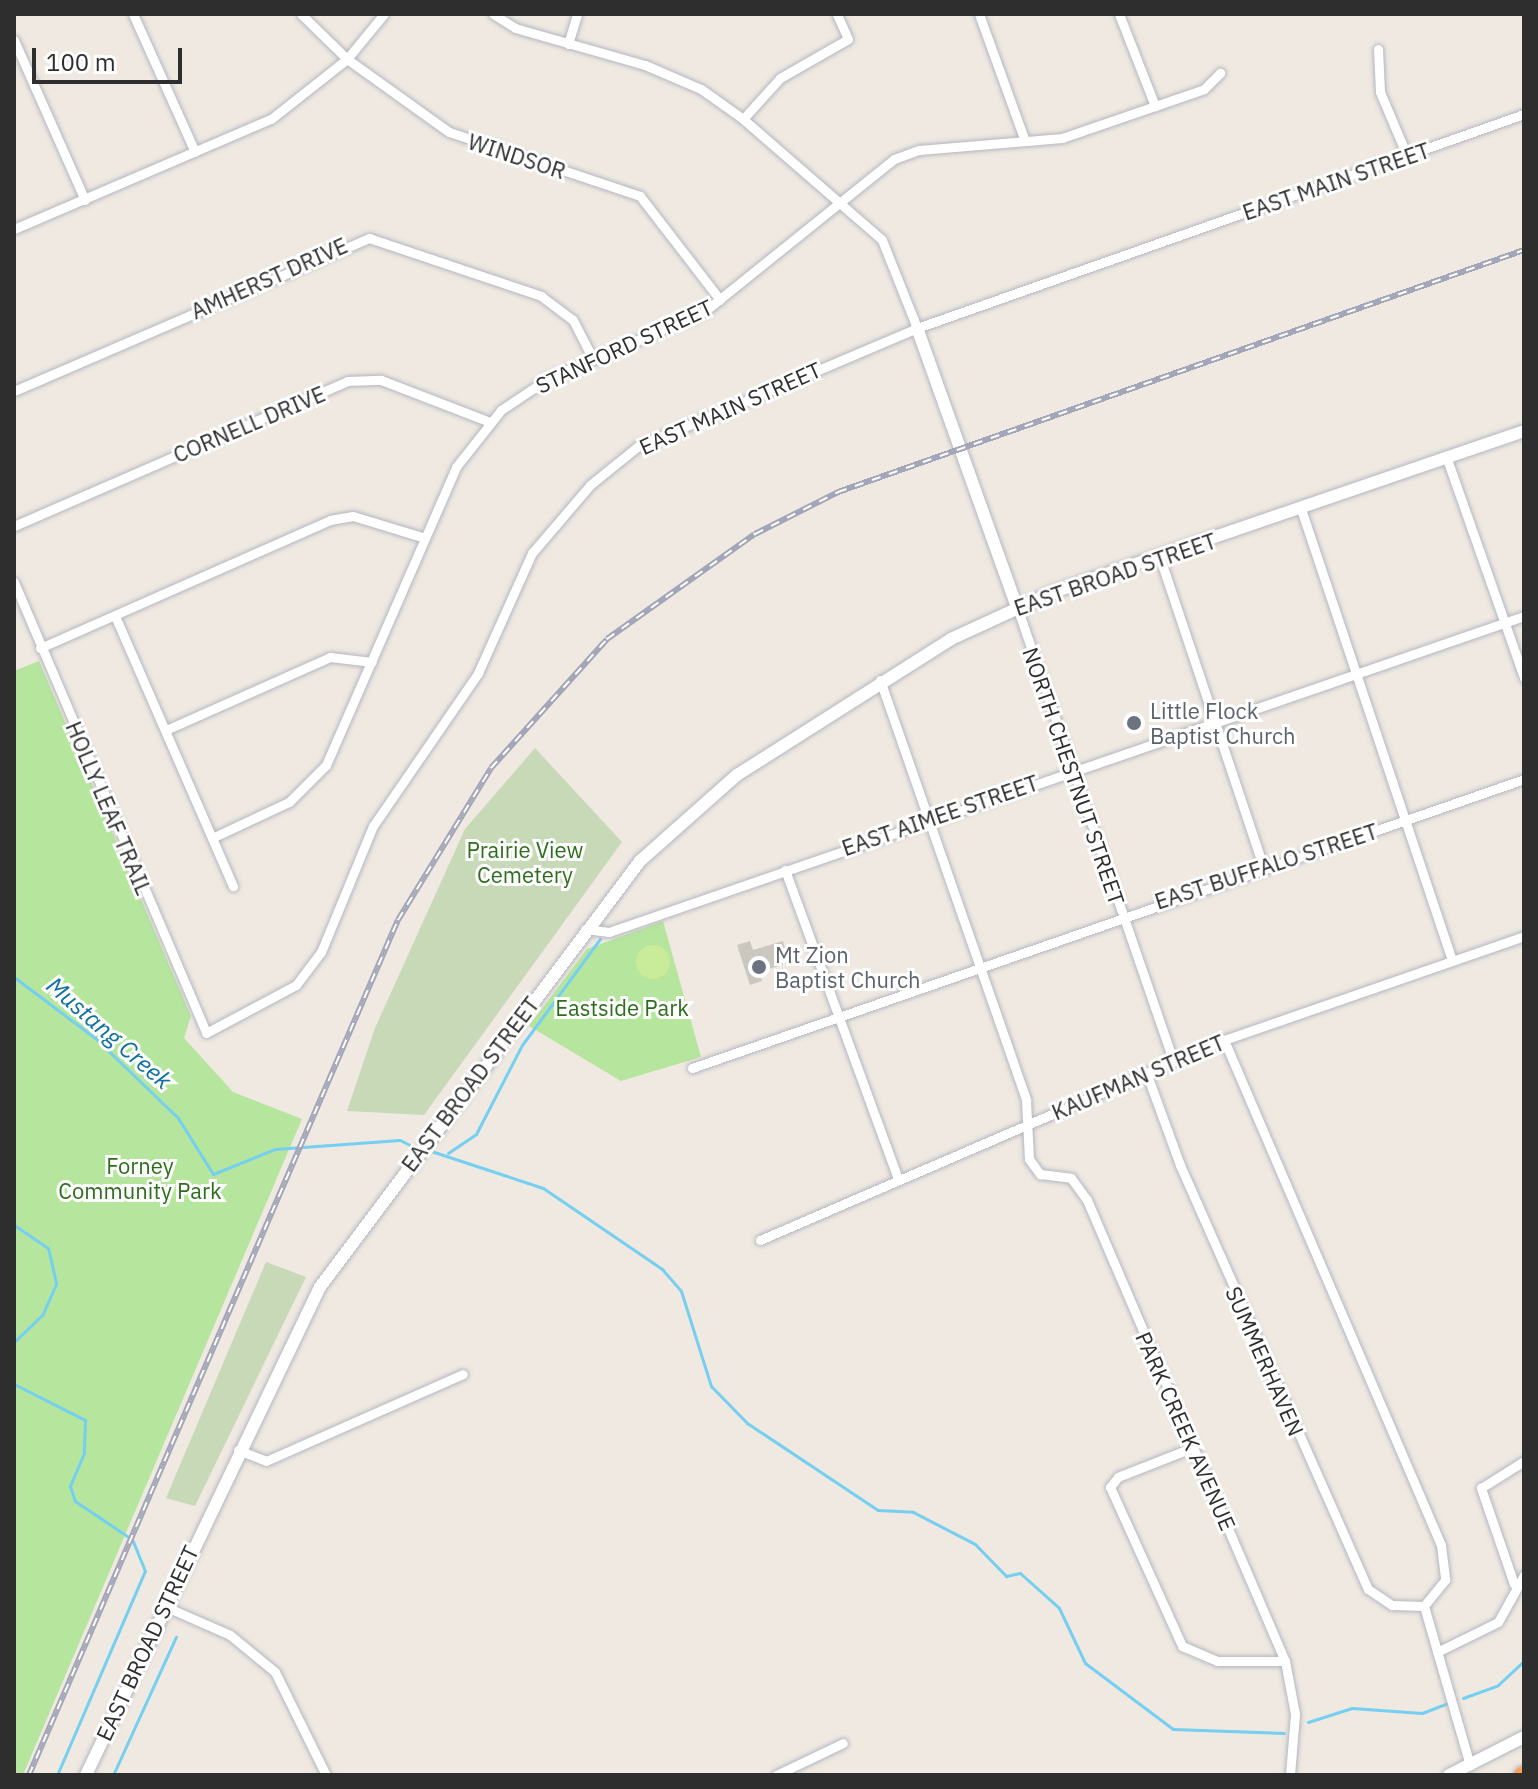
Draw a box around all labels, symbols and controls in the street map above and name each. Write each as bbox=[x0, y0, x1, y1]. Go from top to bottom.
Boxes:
scale bar bbox=[36, 32, 186, 82]
text: 100 m bbox=[46, 46, 116, 78]
street label: WINDSOR bbox=[465, 128, 569, 184]
street label: EAST MAIN STREET bbox=[1239, 137, 1433, 225]
street label: AMHERST DRIVE bbox=[187, 232, 351, 324]
street label: STANFORD STREET bbox=[531, 293, 717, 399]
street label: EAST MAIN STREET bbox=[635, 356, 825, 460]
street label: CORNELL DRIVE bbox=[169, 380, 329, 468]
street label: EAST BROAD STREET bbox=[1010, 527, 1220, 621]
street label: NORTH CHESTNUT STREET bbox=[1017, 644, 1131, 908]
place label: Little Flock Baptist Church bbox=[1150, 697, 1296, 748]
marker: Little Flock Baptist Church bbox=[1125, 714, 1143, 732]
street label: HOLLY LEAF TRAIL bbox=[61, 717, 157, 899]
street label: EAST AIMEE STREET bbox=[838, 769, 1042, 861]
street label: EAST BUFFALO STREET bbox=[1151, 817, 1381, 915]
park label: Prairie View Cemetery bbox=[467, 836, 583, 888]
place label: Mt Zion Baptist Church bbox=[775, 941, 921, 992]
marker: Mt Zion Baptist Church bbox=[750, 958, 768, 976]
water label: Mustang Creek bbox=[41, 971, 177, 1095]
street label: EAST BROAD STREET bbox=[396, 991, 544, 1177]
park label: Eastside Park bbox=[555, 995, 689, 1021]
street label: KAUFMAN STREET bbox=[1048, 1029, 1228, 1125]
park label: Forney Community Park bbox=[58, 1152, 222, 1204]
street label: SUMMERHAVEN bbox=[1220, 1282, 1310, 1440]
street label: PARK CREEK AVENUE bbox=[1130, 1327, 1242, 1535]
street label: EAST BROAD STREET bbox=[90, 1541, 204, 1745]

